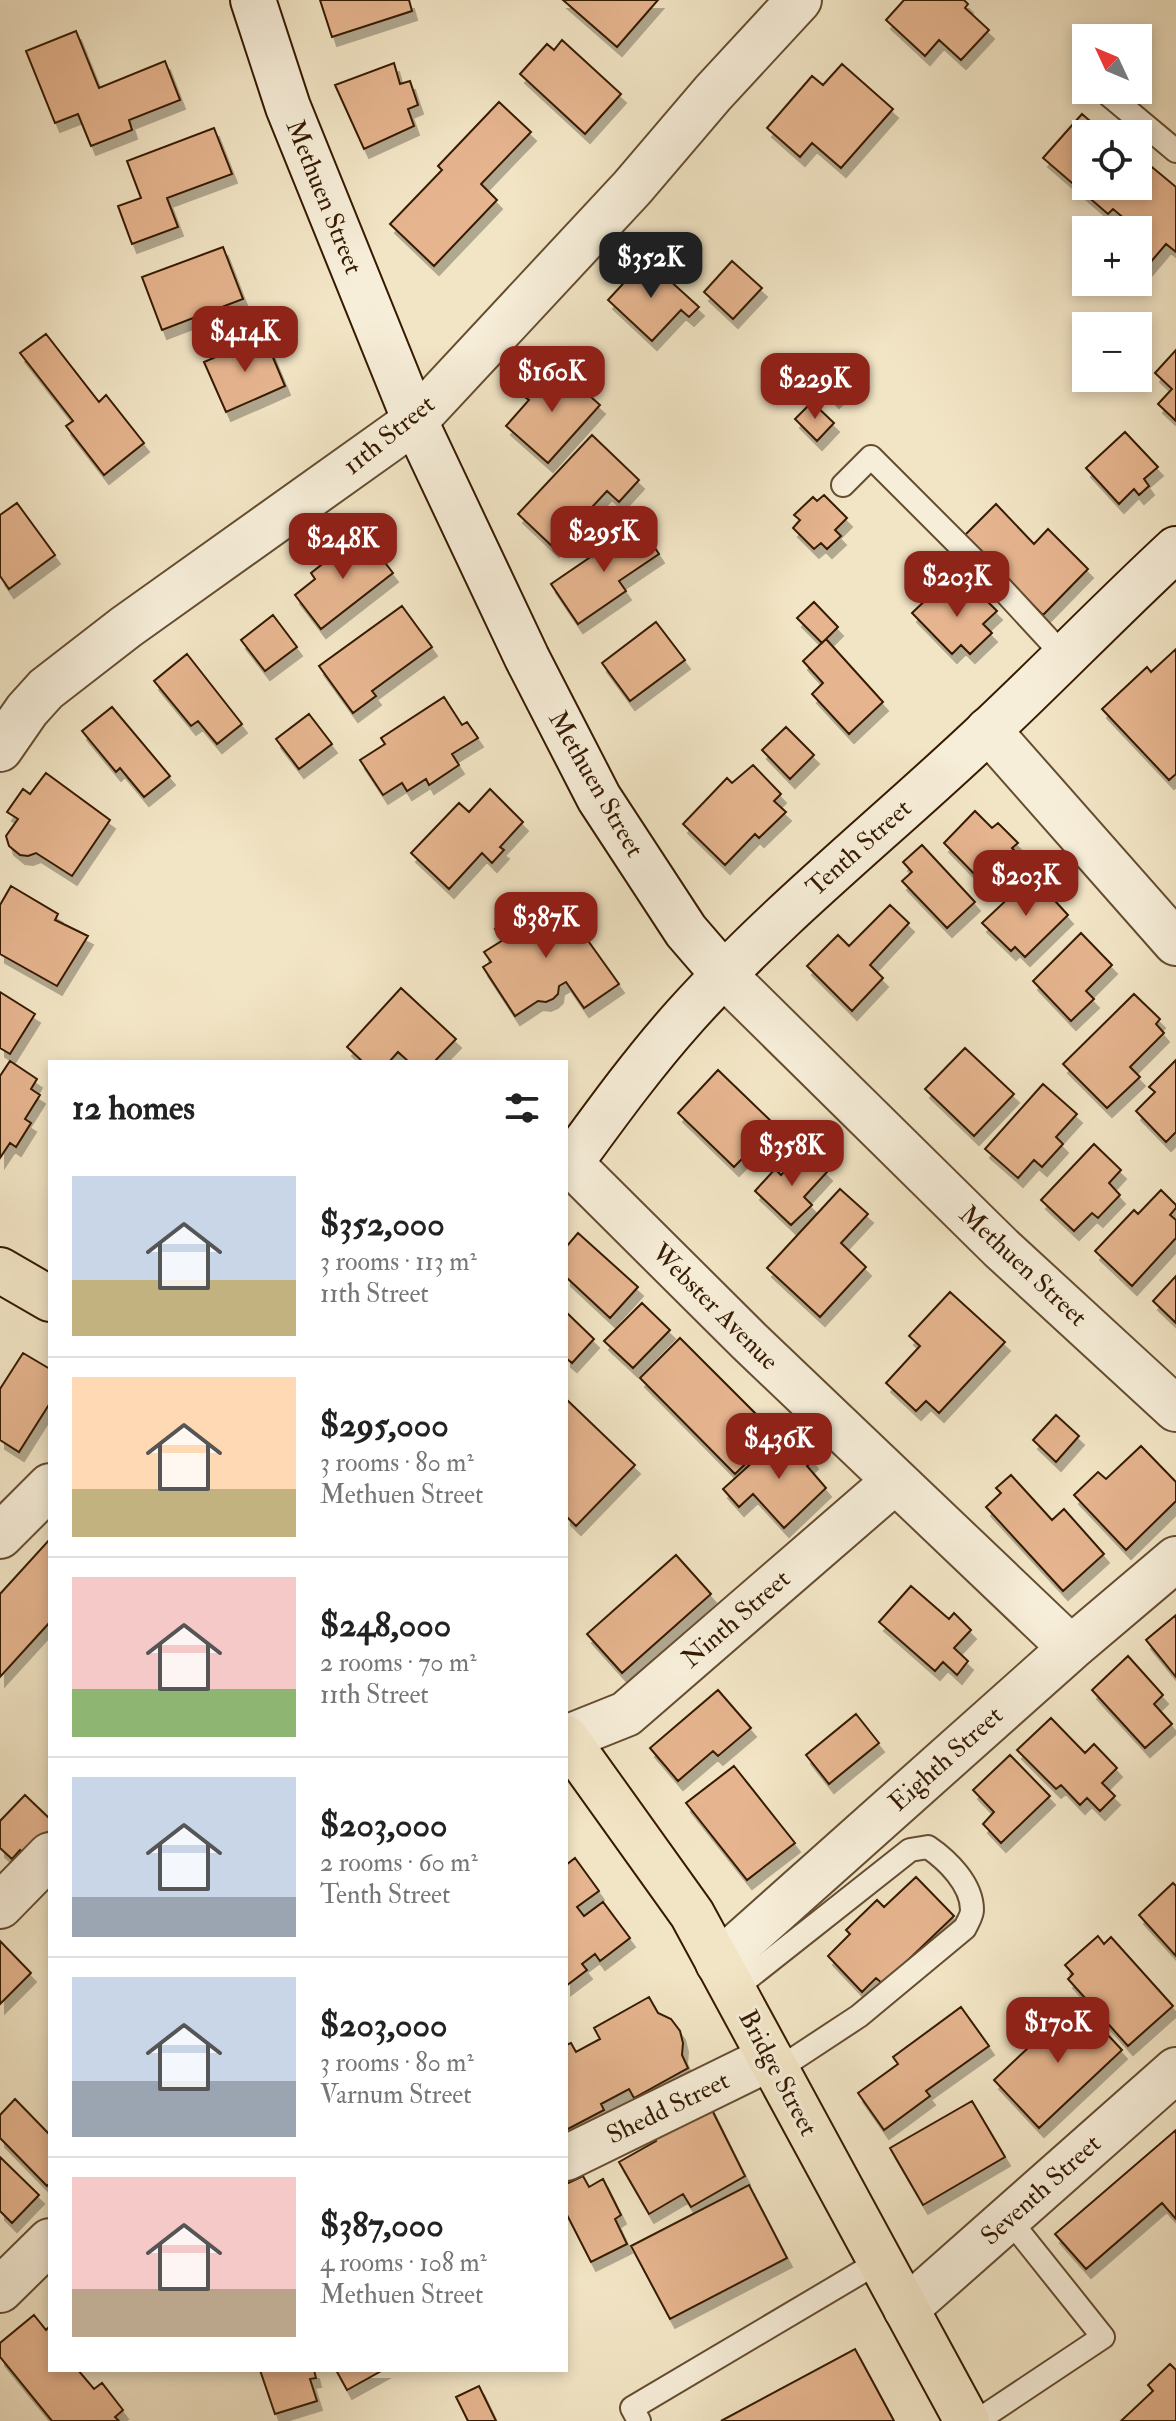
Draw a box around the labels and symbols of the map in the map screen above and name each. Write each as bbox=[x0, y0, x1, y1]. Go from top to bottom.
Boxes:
north arrow bbox=[1072, 24, 1152, 104]
street label: Methuen Street bbox=[279, 115, 369, 279]
pin: $352K bbox=[595, 232, 707, 300]
pin: $414K bbox=[189, 306, 301, 374]
pin: $160K bbox=[496, 346, 608, 414]
pin: $229K bbox=[759, 353, 871, 421]
street label: 11th Street bbox=[337, 388, 441, 482]
pin: $295K bbox=[548, 506, 660, 574]
pin: $248K bbox=[287, 513, 399, 581]
pin: $203K bbox=[901, 551, 1013, 619]
street label: Methuen Street bbox=[541, 705, 651, 863]
street label: Tenth Street bbox=[800, 793, 918, 903]
pin: $203K bbox=[970, 850, 1082, 918]
pin: $387K bbox=[490, 892, 602, 960]
pin: $358K bbox=[736, 1120, 848, 1188]
street label: Methuen Street bbox=[952, 1199, 1094, 1333]
street label: Webster Avenue bbox=[644, 1236, 785, 1377]
pin: $436K bbox=[723, 1413, 835, 1481]
street label: Ninth Street bbox=[675, 1563, 797, 1675]
street label: Eighth Street bbox=[882, 1700, 1010, 1818]
pin: $170K bbox=[1002, 1997, 1114, 2065]
street label: Bridge Street bbox=[731, 2005, 825, 2141]
street label: Shedd Street bbox=[601, 2065, 735, 2151]
street label: Seventh Street bbox=[974, 2128, 1108, 2252]

